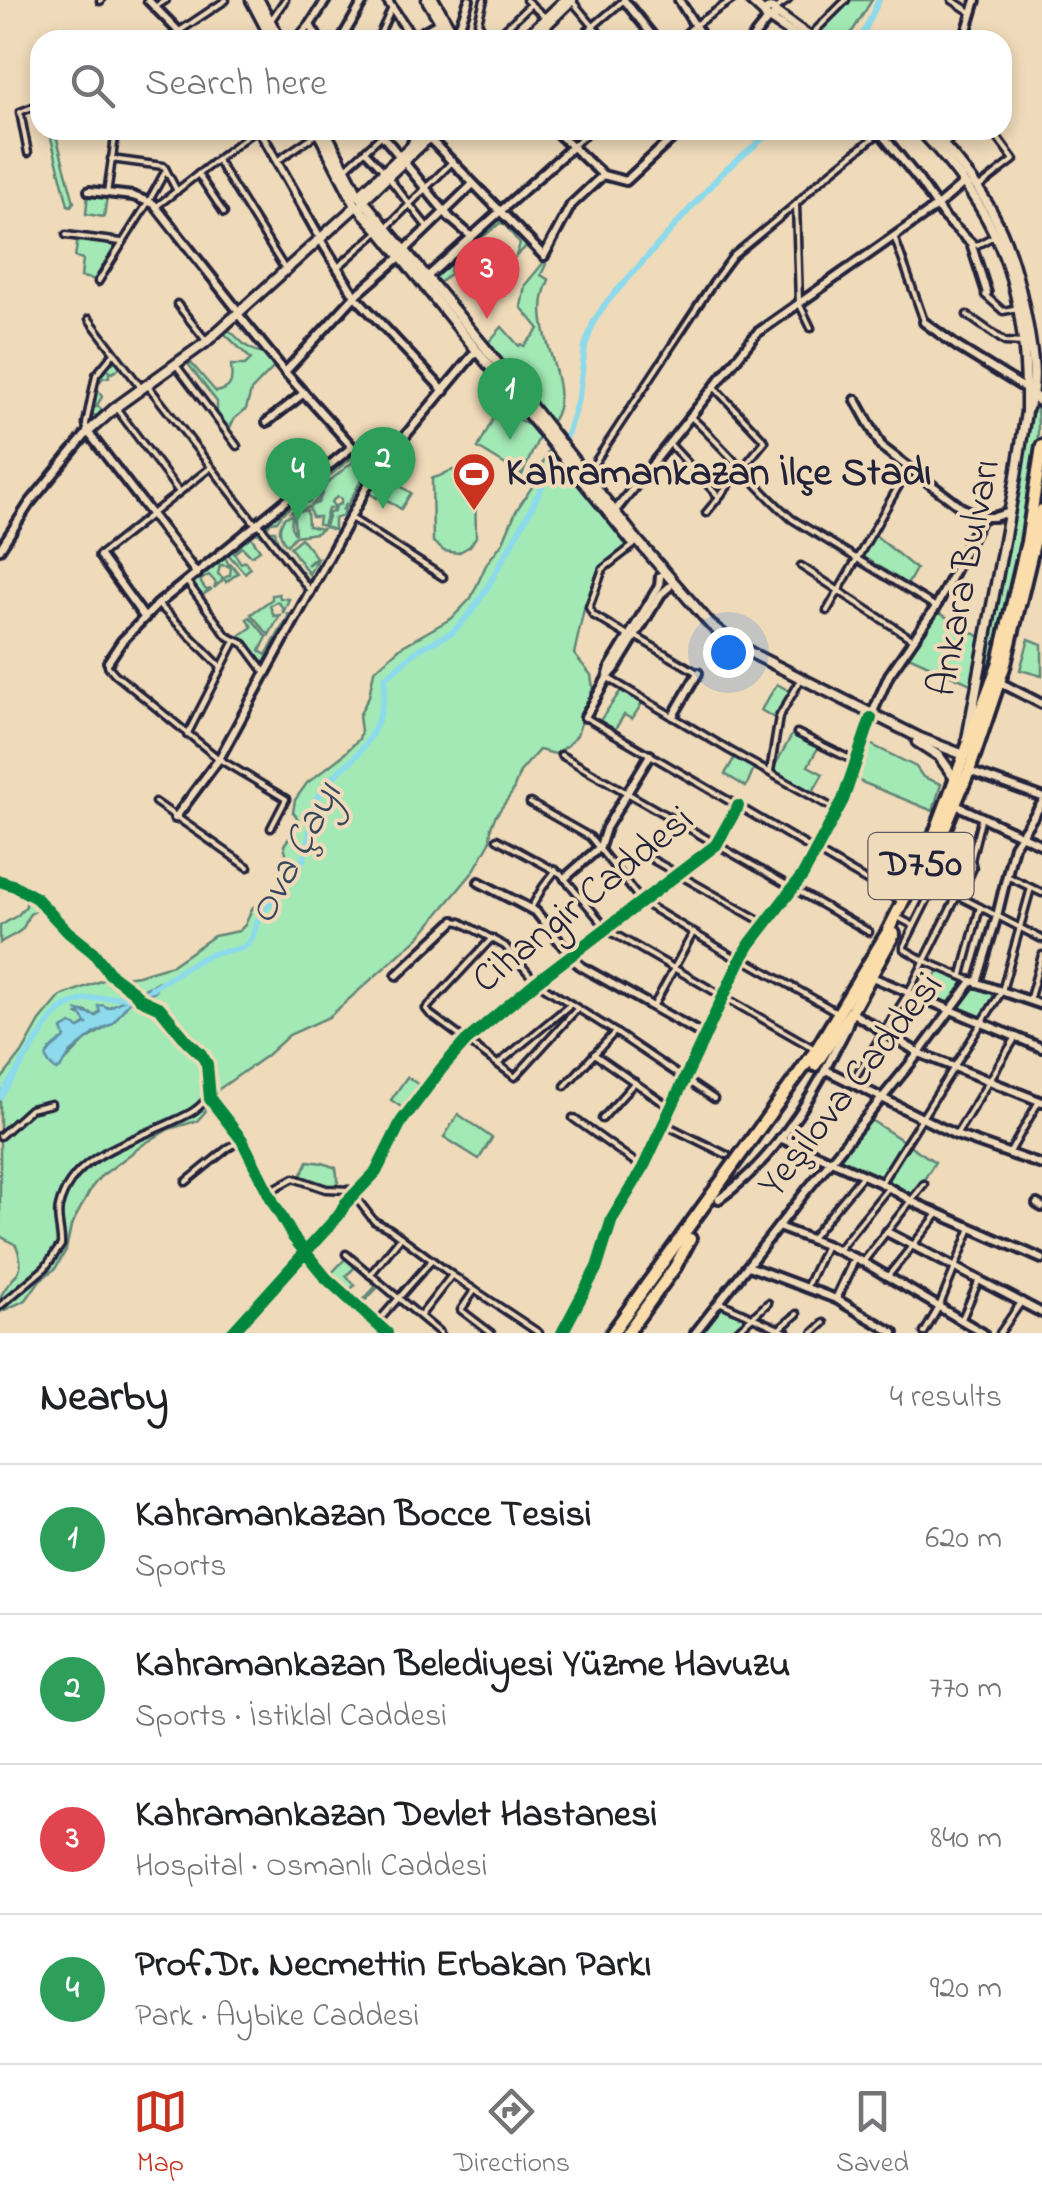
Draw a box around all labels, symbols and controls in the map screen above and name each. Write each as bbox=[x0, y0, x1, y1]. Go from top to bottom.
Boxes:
search box bbox=[30, 30, 1012, 140]
text: Search here bbox=[145, 57, 327, 113]
icon: search bbox=[65, 58, 120, 113]
pin: 3 bbox=[454, 236, 520, 319]
pin: 1 bbox=[478, 358, 542, 440]
pin: 2 bbox=[350, 426, 416, 509]
pin: 4 bbox=[266, 438, 330, 520]
place label: Kahramankazan İlçe Stadı bbox=[506, 445, 932, 504]
sports icon: Kahramankazan İlçe Stadı bbox=[451, 451, 497, 512]
street label: Ankara Bulvarı bbox=[914, 454, 1018, 702]
your location bbox=[703, 627, 754, 678]
water label: Ova Çayı bbox=[233, 771, 360, 936]
street label: Cihangir Caddesi bbox=[460, 793, 708, 1009]
road number: D750 bbox=[868, 833, 974, 899]
street label: Yeşilova Caddesi bbox=[745, 961, 959, 1211]
text: Nearby bbox=[40, 1368, 168, 1429]
text: 4 results bbox=[890, 1375, 1002, 1422]
text: Kahramankazan Bocce Tesisi bbox=[135, 1488, 592, 1544]
text: 1 bbox=[67, 1516, 78, 1563]
text: 620 m bbox=[925, 1516, 1002, 1563]
text: Sports bbox=[135, 1544, 227, 1591]
text: Kahramankazan Belediyesi Yüzme Havuzu bbox=[135, 1638, 790, 1694]
text: 2 bbox=[65, 1666, 80, 1713]
text: 770 m bbox=[929, 1666, 1002, 1713]
text: Sports · İstiklal Caddesi bbox=[135, 1694, 447, 1741]
text: Kahramankazan Devlet Hastanesi bbox=[135, 1788, 657, 1844]
text: 3 bbox=[66, 1816, 79, 1863]
text: 840 m bbox=[930, 1816, 1002, 1863]
text: Hospital · Osmanlı Caddesi bbox=[135, 1844, 487, 1891]
text: Prof.Dr. Necmettin Erbakan Parkı bbox=[135, 1938, 652, 1994]
text: 4 bbox=[66, 1966, 79, 2013]
text: 920 m bbox=[930, 1966, 1002, 2013]
text: Park · Aybike Caddesi bbox=[135, 1994, 419, 2041]
tab: Map bbox=[133, 2084, 188, 2185]
tab: Directions bbox=[454, 2084, 570, 2185]
tab: Saved bbox=[836, 2084, 909, 2185]

